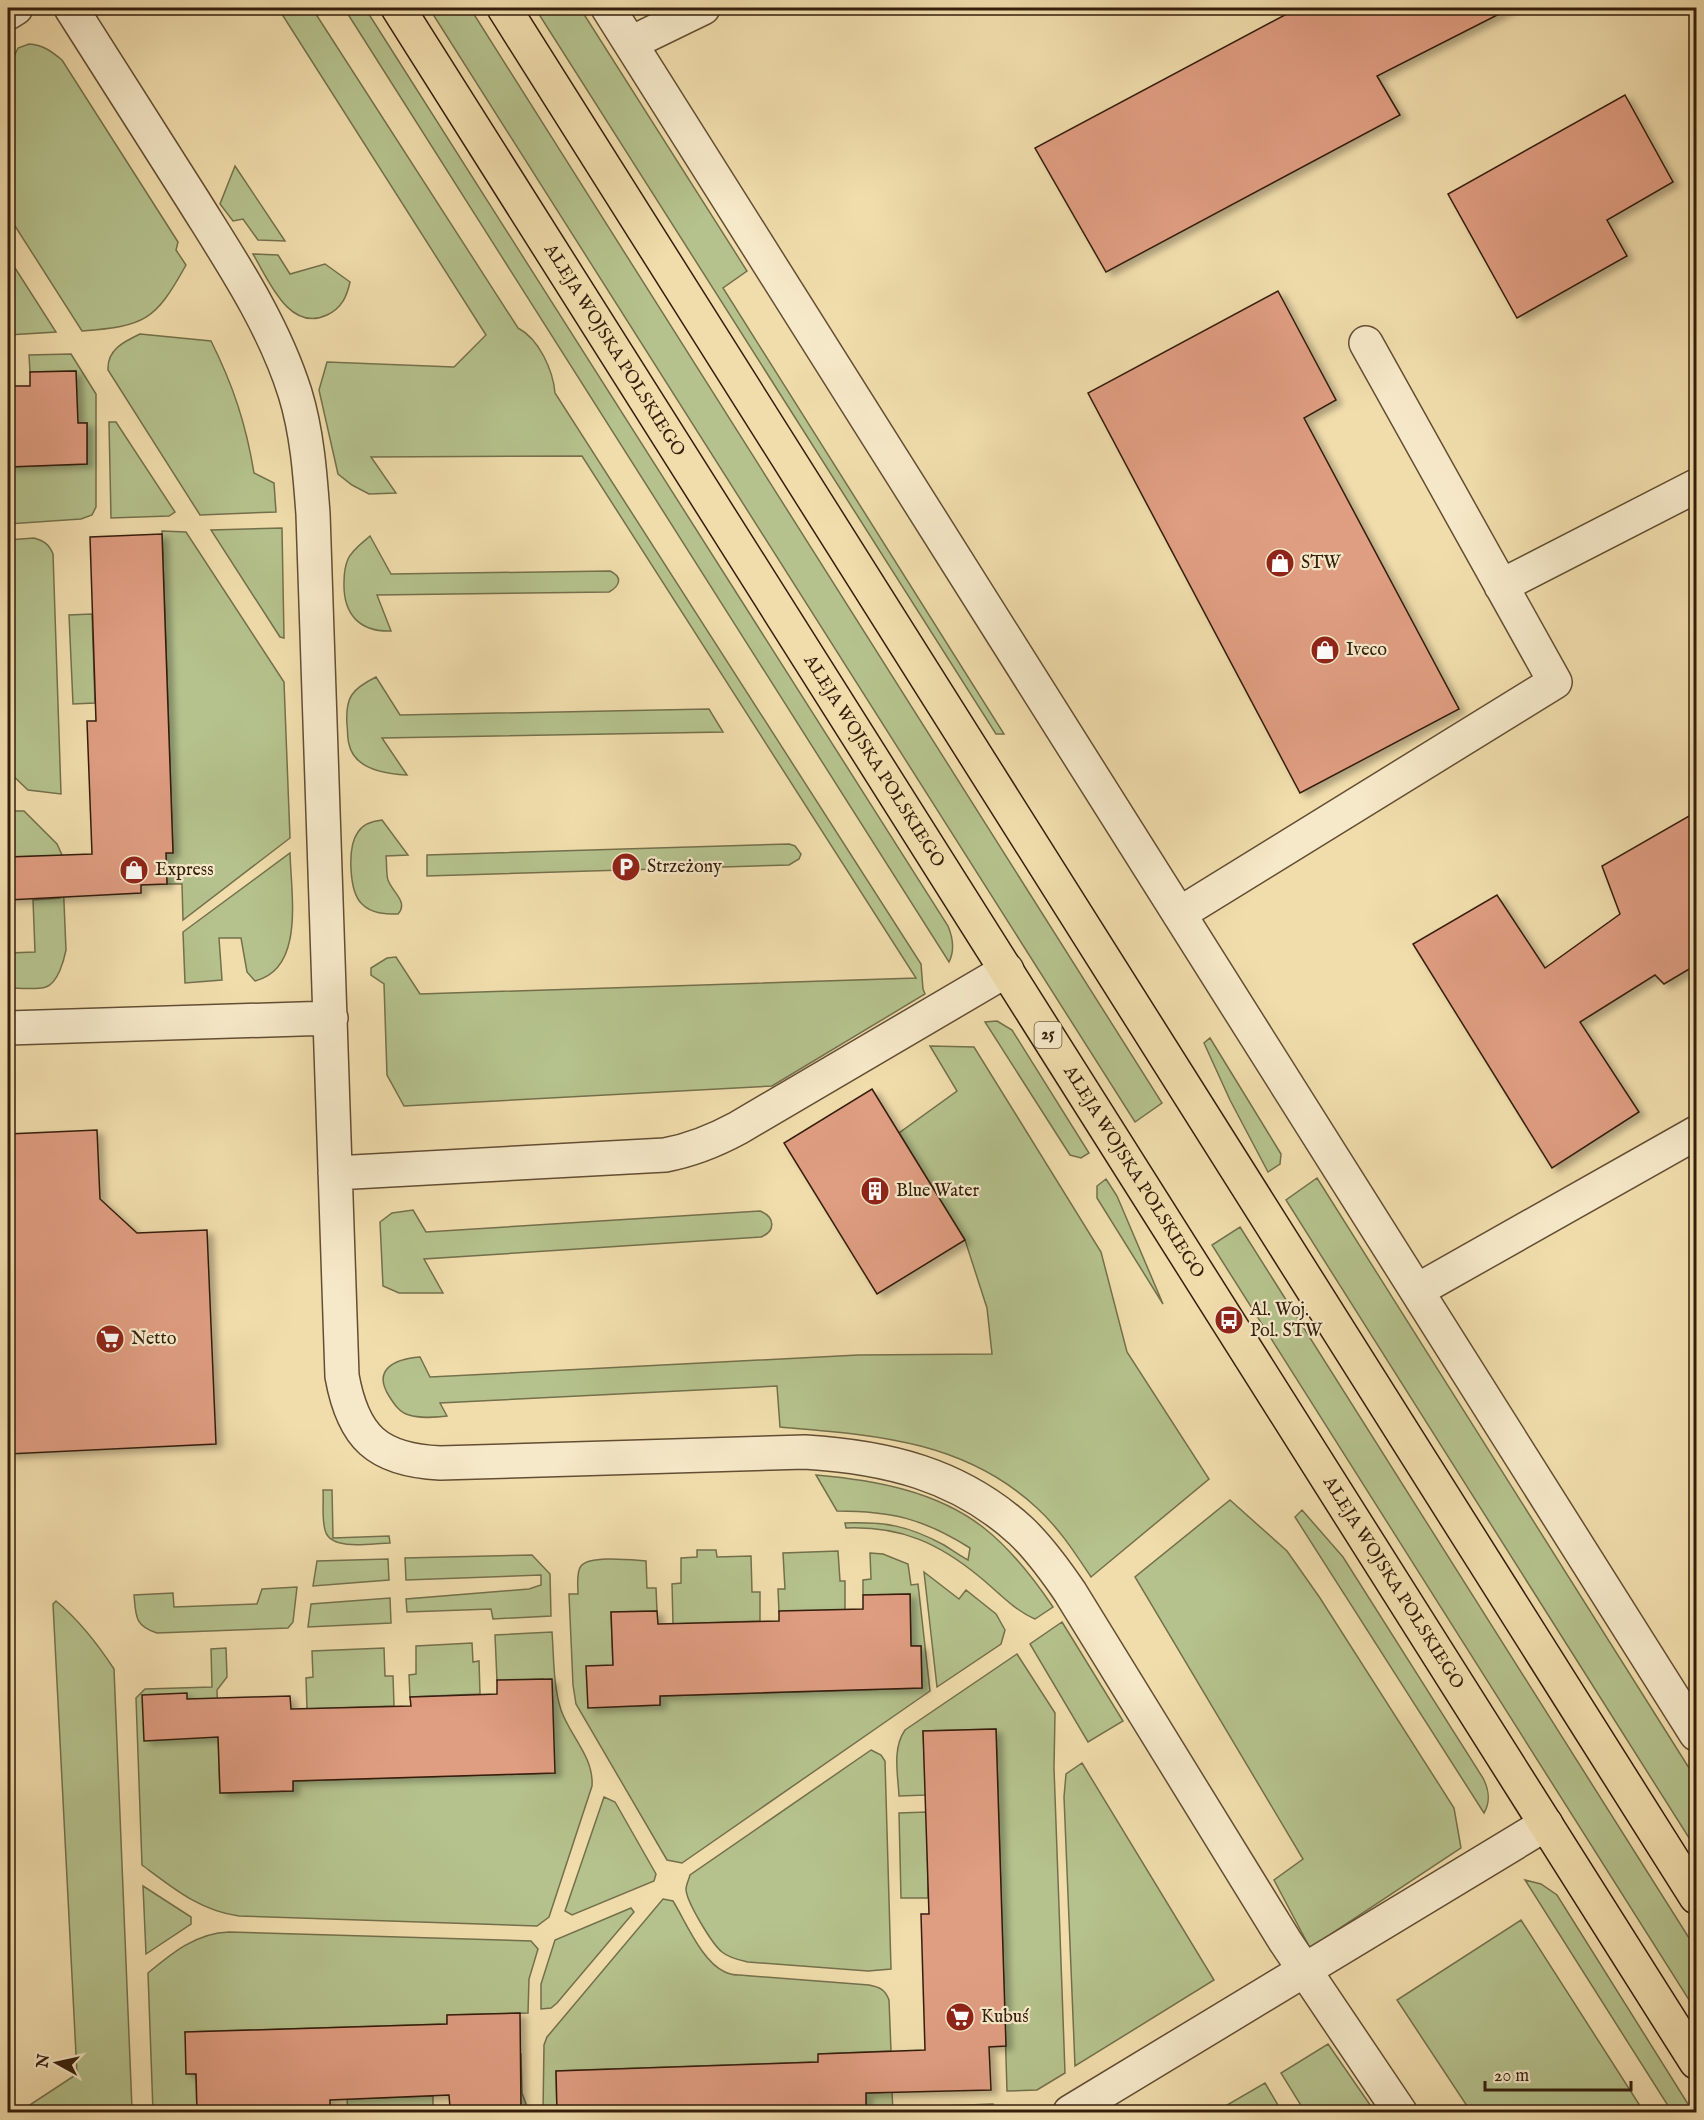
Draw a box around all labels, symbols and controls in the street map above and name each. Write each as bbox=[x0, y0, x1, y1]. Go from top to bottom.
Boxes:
street label: ALEJA WOJSKA POLSKIEGO bbox=[538, 239, 690, 461]
shop icon: STW bbox=[1264, 547, 1296, 579]
place label: STW bbox=[1301, 552, 1342, 575]
shop icon: Iveco bbox=[1309, 634, 1341, 666]
place label: Iveco bbox=[1346, 639, 1387, 662]
street label: ALEJA WOJSKA POLSKIEGO bbox=[798, 650, 950, 872]
parking icon: Strzeżony bbox=[610, 851, 642, 883]
shop icon: Express bbox=[118, 854, 150, 886]
place label: Strzeżony bbox=[647, 856, 722, 879]
place label: Express bbox=[155, 859, 213, 882]
road number: 25 bbox=[1034, 1022, 1062, 1048]
street label: ALEJA WOJSKA POLSKIEGO bbox=[1057, 1061, 1209, 1283]
building icon: Blue Water bbox=[859, 1175, 891, 1207]
place label: Blue Water bbox=[896, 1180, 980, 1203]
place label: Al. Woj. Pol. STW bbox=[1249, 1299, 1323, 1343]
bus stop icon: Al. Woj. Pol. STW bbox=[1213, 1304, 1245, 1336]
supermarket icon: Netto bbox=[94, 1323, 126, 1355]
place label: Netto bbox=[131, 1328, 177, 1351]
street label: ALEJA WOJSKA POLSKIEGO bbox=[1317, 1471, 1469, 1694]
supermarket icon: Kubuś bbox=[944, 2001, 976, 2033]
place label: Kubuś bbox=[981, 2006, 1029, 2029]
north arrow bbox=[27, 2033, 87, 2093]
text: N bbox=[33, 2053, 55, 2070]
scale bar bbox=[1485, 2054, 1630, 2092]
text: 20 m bbox=[1494, 2065, 1529, 2088]

